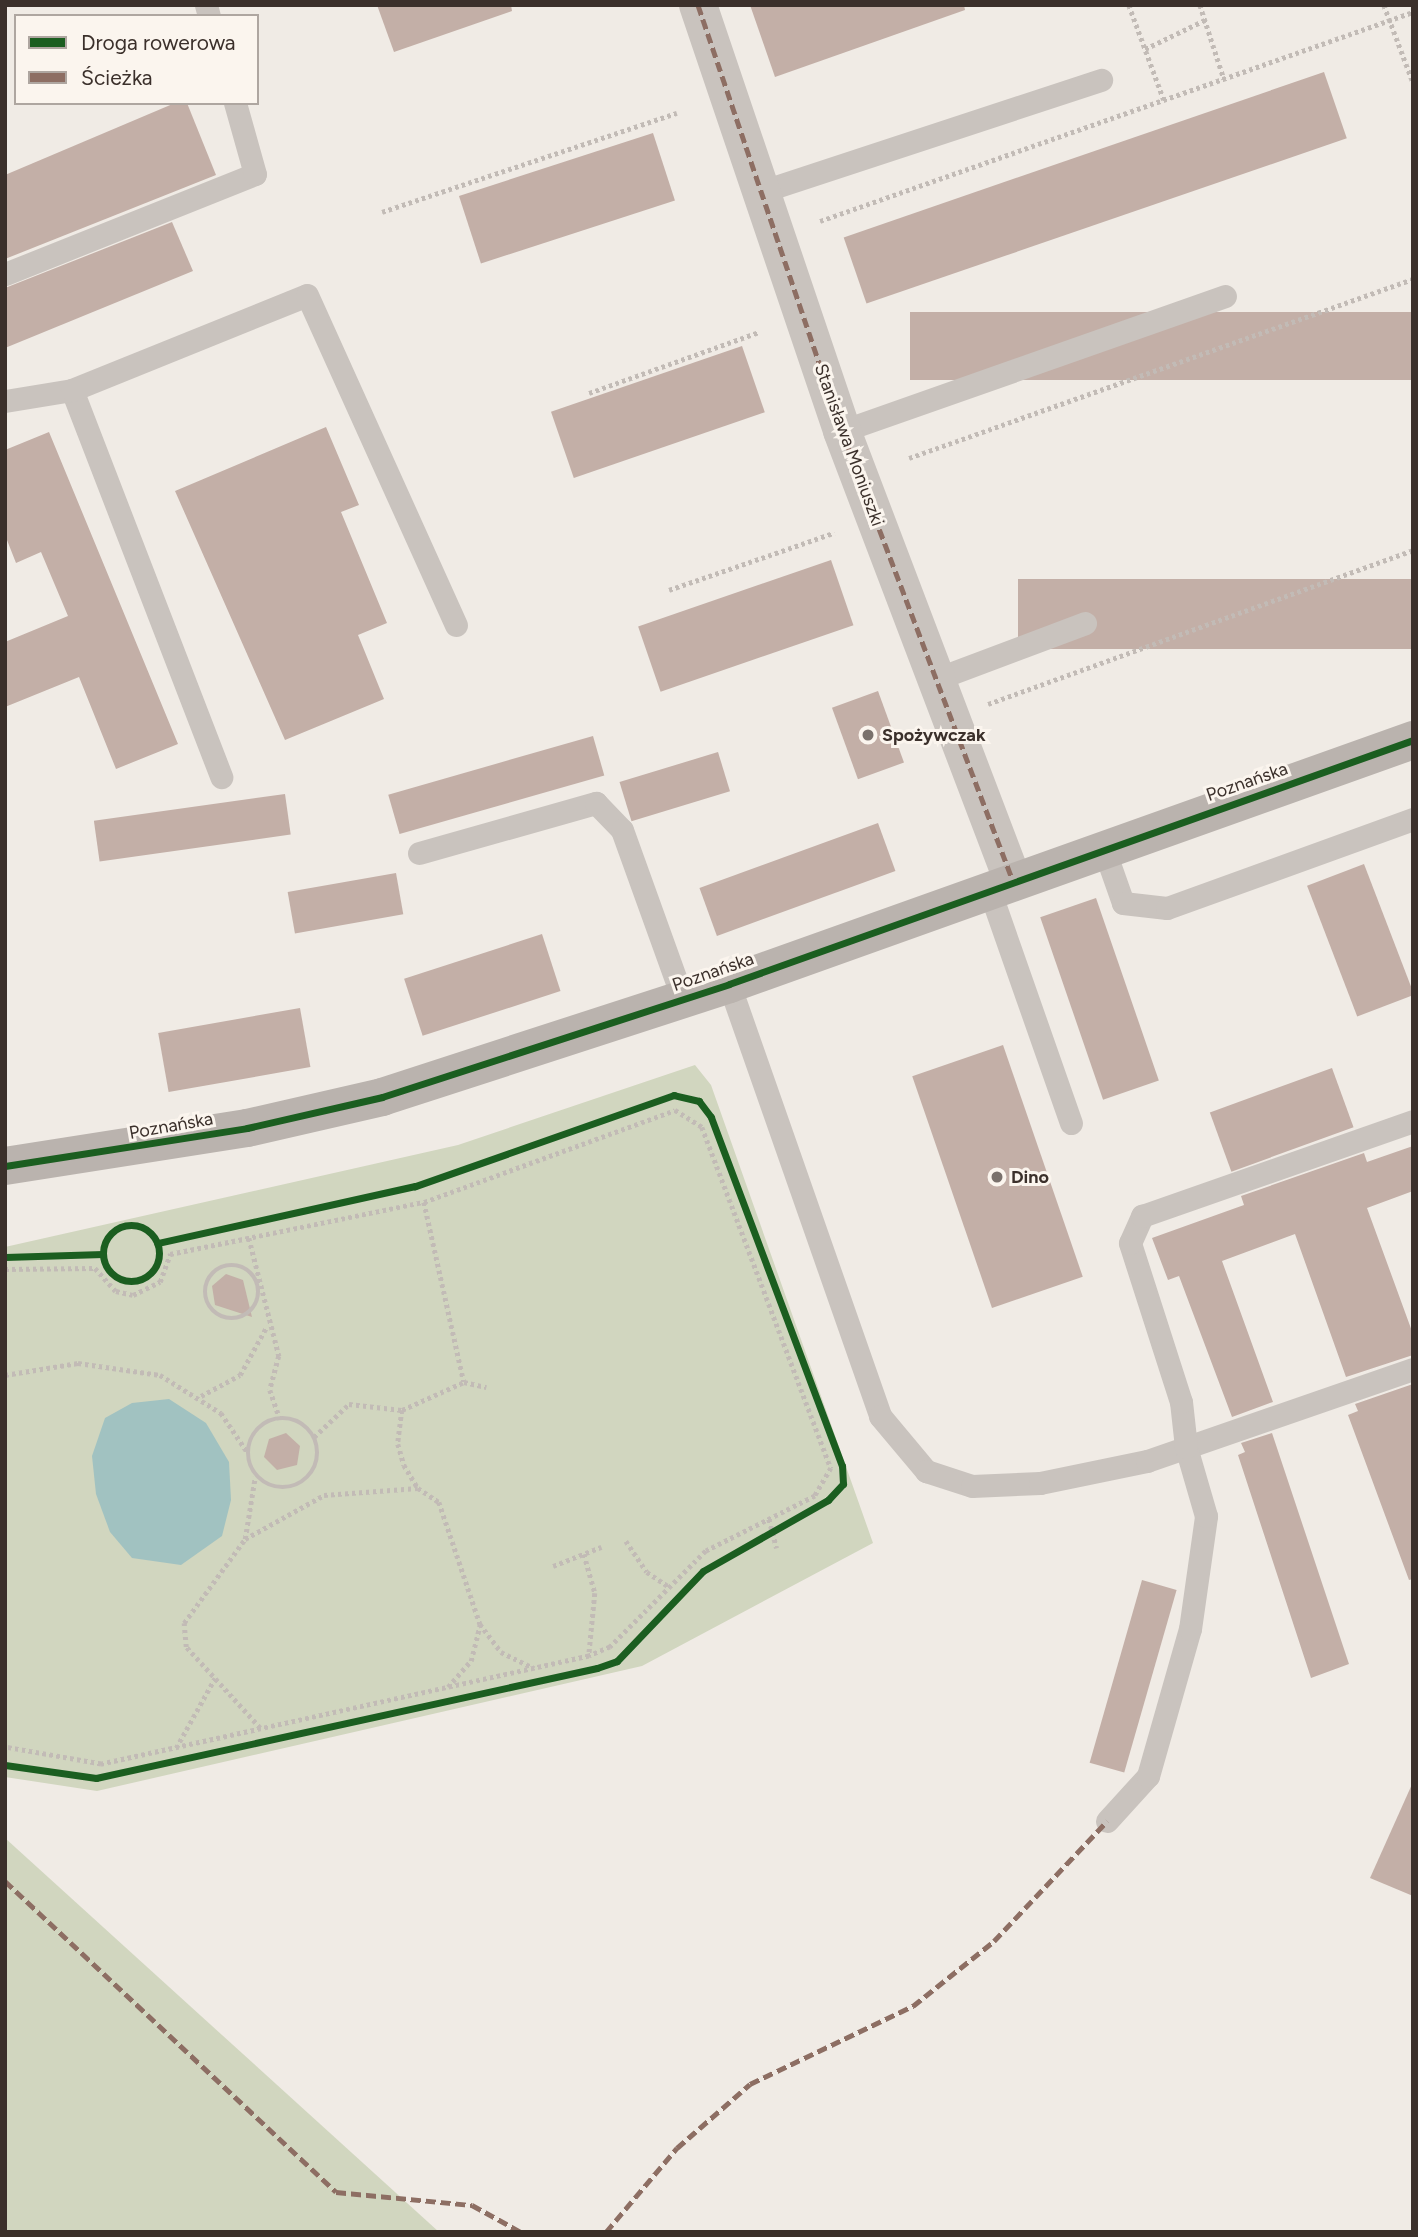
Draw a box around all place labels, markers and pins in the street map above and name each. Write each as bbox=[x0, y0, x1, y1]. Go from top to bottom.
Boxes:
place label: Spożywczak bbox=[882, 724, 986, 746]
marker: Spożywczak bbox=[860, 727, 876, 743]
place label: Dino bbox=[1011, 1166, 1049, 1188]
marker: Dino bbox=[989, 1169, 1005, 1185]

